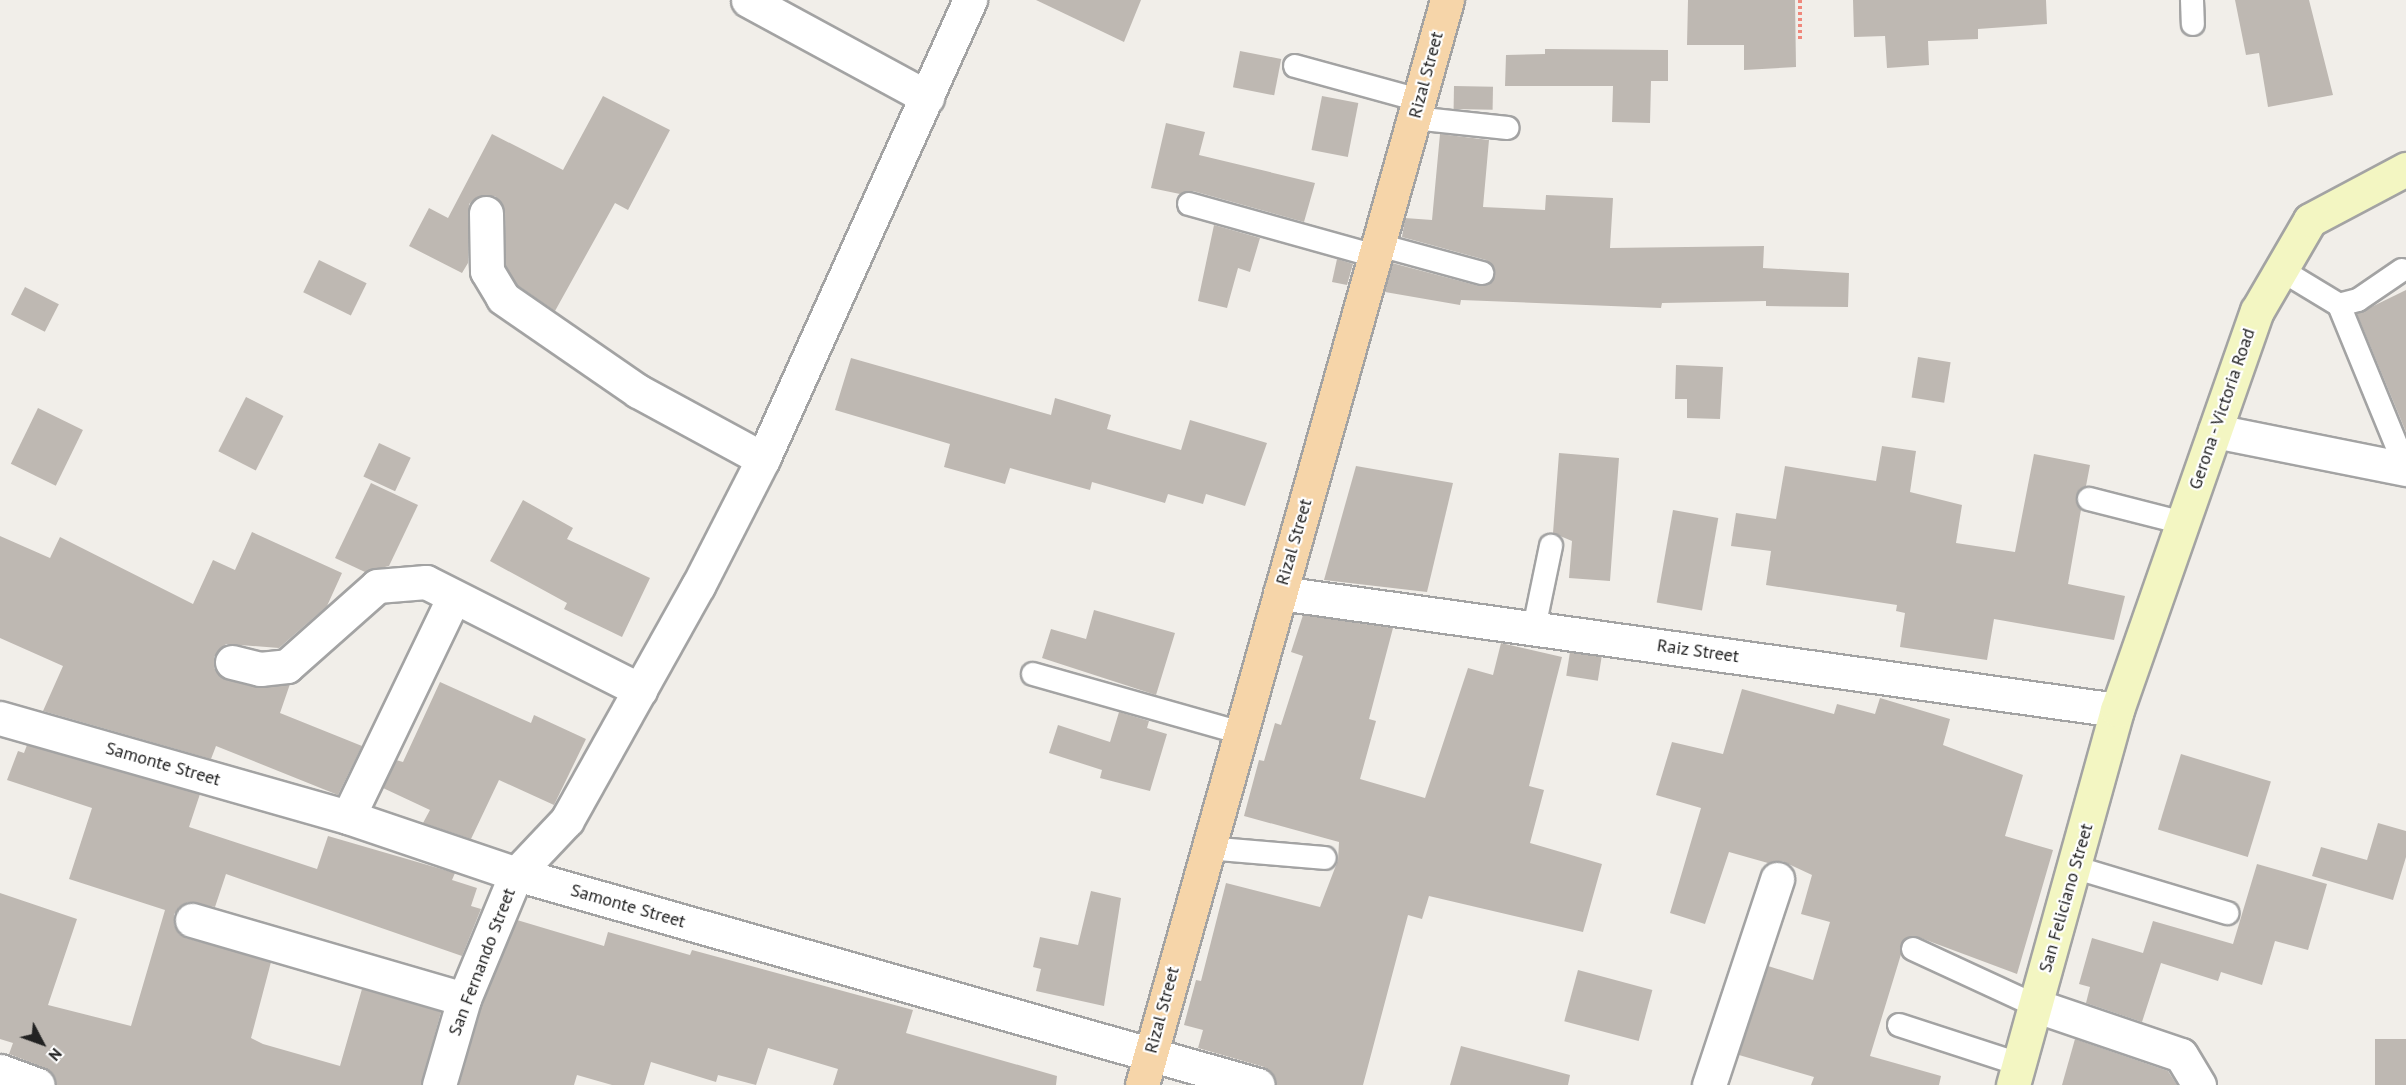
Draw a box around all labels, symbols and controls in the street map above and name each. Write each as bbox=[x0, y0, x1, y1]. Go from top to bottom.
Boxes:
street label: Rizal Street bbox=[1404, 29, 1448, 121]
street label: Gerona - Victoria Road bbox=[2184, 324, 2260, 494]
street label: Rizal Street bbox=[1271, 496, 1317, 588]
street label: Raiz Street bbox=[1655, 635, 1741, 667]
street label: Samonte Street bbox=[103, 737, 223, 791]
street label: San Feliciano Street bbox=[2034, 821, 2098, 975]
street label: Samonte Street bbox=[568, 879, 688, 933]
street label: San Fernando Street bbox=[444, 885, 520, 1039]
street label: Rizal Street bbox=[1140, 964, 1184, 1056]
north arrow bbox=[12, 1013, 72, 1073]
text: N bbox=[45, 1044, 67, 1065]

